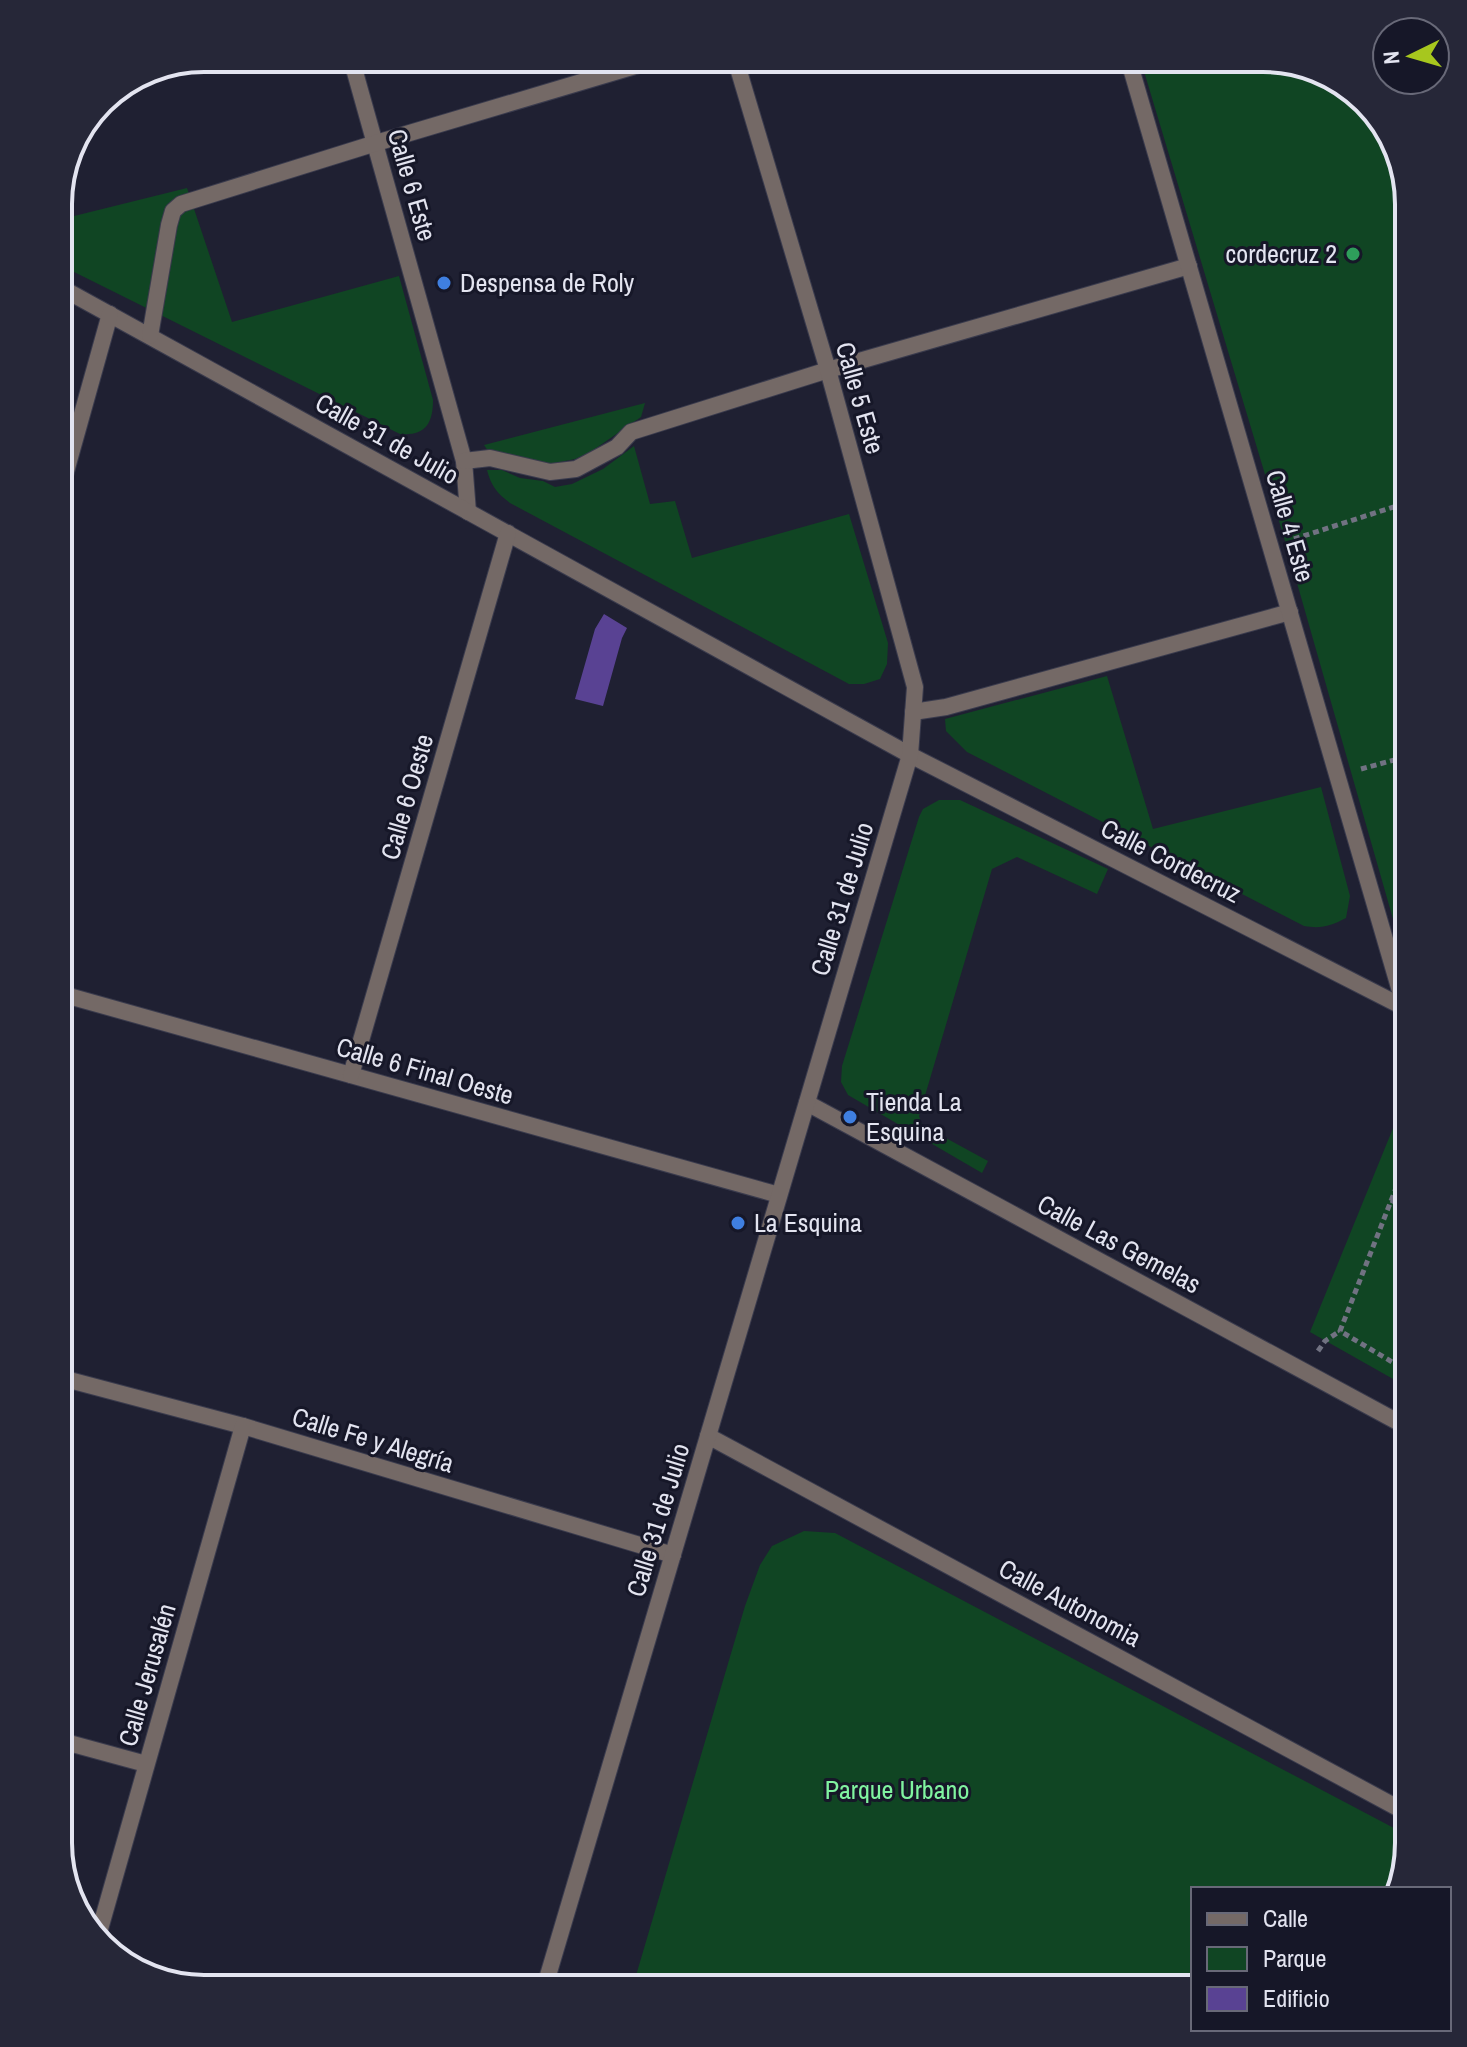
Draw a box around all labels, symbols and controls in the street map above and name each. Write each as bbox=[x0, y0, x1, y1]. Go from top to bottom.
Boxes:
north arrow bbox=[1371, 16, 1451, 96]
text: N bbox=[1376, 50, 1407, 66]
street label: Calle 6 Este bbox=[380, 125, 445, 245]
place label: cordecruz 2 bbox=[1226, 236, 1337, 271]
marker: cordecruz 2 bbox=[1344, 245, 1362, 263]
place label: Despensa de Roly bbox=[460, 265, 635, 300]
marker: Despensa de Roly bbox=[435, 274, 453, 292]
street label: Calle 5 Este bbox=[828, 338, 893, 458]
street label: Calle 31 de Julio bbox=[309, 385, 465, 492]
street label: Calle 4 Este bbox=[1258, 466, 1323, 586]
street label: Calle 6 Oeste bbox=[372, 730, 441, 864]
street label: Calle Cordecruz bbox=[1095, 810, 1247, 911]
street label: Calle 31 de Julio bbox=[802, 818, 881, 980]
street label: Calle 6 Final Oeste bbox=[333, 1029, 518, 1112]
place label: Tienda La Esquina bbox=[866, 1084, 962, 1149]
marker: Tienda La Esquina bbox=[841, 1108, 859, 1126]
street label: Calle Las Gemelas bbox=[1032, 1186, 1207, 1301]
place label: La Esquina bbox=[754, 1205, 862, 1240]
marker: La Esquina bbox=[729, 1214, 747, 1232]
street label: Calle Fe y Alegría bbox=[288, 1398, 458, 1481]
street label: Calle 31 de Julio bbox=[618, 1439, 697, 1601]
street label: Calle Autonomia bbox=[993, 1550, 1148, 1655]
street label: Calle Jerusalén bbox=[109, 1599, 184, 1750]
park label: Parque Urbano bbox=[825, 1772, 969, 1807]
legend bbox=[1191, 1887, 1451, 2031]
text: Calle bbox=[1263, 1902, 1308, 1934]
text: Parque bbox=[1263, 1942, 1326, 1974]
text: Edificio bbox=[1263, 1982, 1330, 2014]

